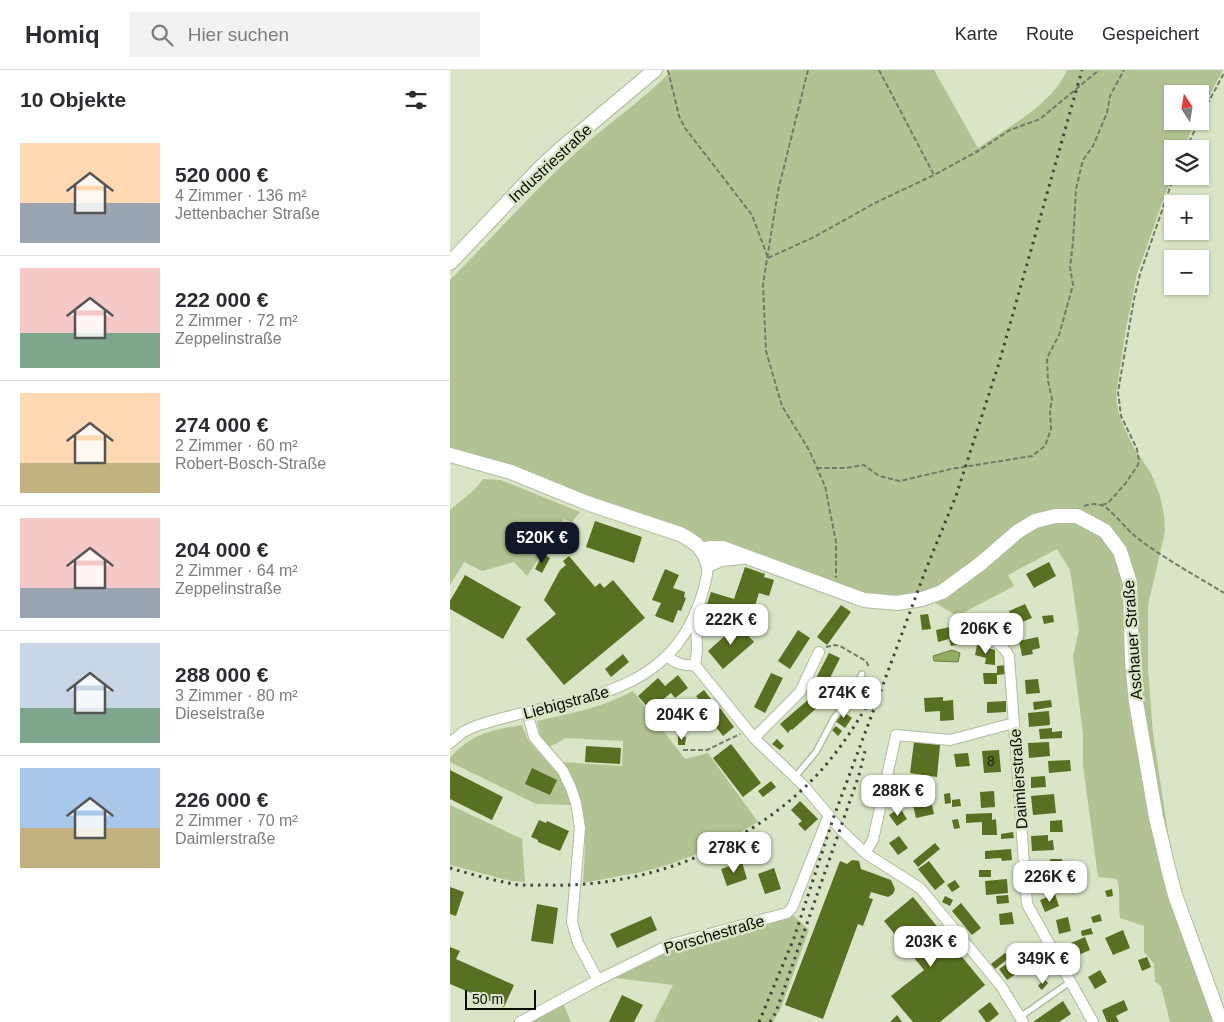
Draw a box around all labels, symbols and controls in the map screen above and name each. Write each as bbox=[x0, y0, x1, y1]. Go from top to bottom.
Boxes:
search box bbox=[130, 12, 480, 57]
text: Homiq bbox=[25, 21, 100, 48]
icon: search bbox=[148, 21, 176, 49]
text: Hier suchen bbox=[188, 24, 289, 45]
text: Karte bbox=[955, 24, 998, 44]
text: Route bbox=[1026, 24, 1074, 44]
text: Gespeichert bbox=[1102, 24, 1199, 44]
north arrow bbox=[1164, 85, 1209, 130]
map controls bbox=[1164, 85, 1209, 295]
icon: filters bbox=[402, 86, 430, 114]
text: 10 Objekte bbox=[20, 88, 126, 111]
street label: Industriestraße bbox=[506, 121, 595, 206]
button: layers bbox=[1164, 140, 1209, 185]
icon: home bbox=[60, 163, 120, 223]
text: 520 000 € bbox=[175, 163, 268, 186]
text: 4 Zimmer · 136 m² bbox=[175, 187, 307, 204]
button: + bbox=[1164, 195, 1209, 240]
text: Jettenbacher Straße bbox=[175, 205, 320, 222]
button: − bbox=[1164, 250, 1209, 295]
icon: home bbox=[60, 288, 120, 348]
text: 222 000 € bbox=[175, 288, 268, 311]
text: 2 Zimmer · 72 m² bbox=[175, 312, 298, 329]
text: Zeppelinstraße bbox=[175, 330, 282, 347]
icon: home bbox=[60, 413, 120, 473]
text: 274 000 € bbox=[175, 413, 268, 436]
text: 2 Zimmer · 60 m² bbox=[175, 437, 298, 454]
text: Robert-Bosch-Straße bbox=[175, 455, 326, 472]
pin: 520K € bbox=[501, 522, 583, 564]
text: 520K € bbox=[516, 529, 568, 546]
icon: home bbox=[60, 538, 120, 598]
text: 204 000 € bbox=[175, 538, 268, 561]
text: 2 Zimmer · 64 m² bbox=[175, 562, 298, 579]
street label: Aschauer Straße bbox=[1120, 579, 1145, 700]
text: Zeppelinstraße bbox=[175, 580, 282, 597]
pin: 222K € bbox=[690, 604, 772, 646]
text: 222K € bbox=[705, 611, 757, 628]
pin: 206K € bbox=[945, 612, 1027, 655]
text: 206K € bbox=[960, 620, 1012, 637]
icon: home bbox=[60, 663, 120, 723]
text: 288 000 € bbox=[175, 663, 268, 686]
pin: 274K € bbox=[803, 676, 885, 719]
street label: Liebigstraße bbox=[521, 683, 611, 722]
text: 274K € bbox=[818, 684, 870, 701]
text: 3 Zimmer · 80 m² bbox=[175, 687, 298, 704]
pin: 204K € bbox=[641, 698, 723, 741]
text: Dieselstraße bbox=[175, 705, 265, 722]
text: 204K € bbox=[656, 706, 708, 723]
street label: Daimlerstraße bbox=[1007, 728, 1030, 830]
house number: 8 bbox=[987, 753, 995, 769]
pin: 288K € bbox=[857, 774, 939, 817]
text: 288K € bbox=[872, 782, 924, 799]
icon: home bbox=[60, 788, 120, 848]
text: 226 000 € bbox=[175, 788, 268, 811]
text: 2 Zimmer · 70 m² bbox=[175, 812, 298, 829]
text: Daimlerstraße bbox=[175, 830, 275, 847]
pin: 278K € bbox=[693, 832, 775, 874]
text: 278K € bbox=[708, 839, 760, 856]
pin: 226K € bbox=[1009, 860, 1091, 903]
text: 226K € bbox=[1024, 868, 1076, 885]
street label: Porschestraße bbox=[662, 912, 767, 957]
pin: 203K € bbox=[890, 926, 972, 968]
text: 203K € bbox=[905, 933, 957, 950]
pin: 349K € bbox=[1002, 942, 1084, 985]
text: 349K € bbox=[1017, 950, 1069, 967]
scale bar bbox=[465, 987, 536, 1010]
text: 50 m bbox=[472, 991, 503, 1007]

